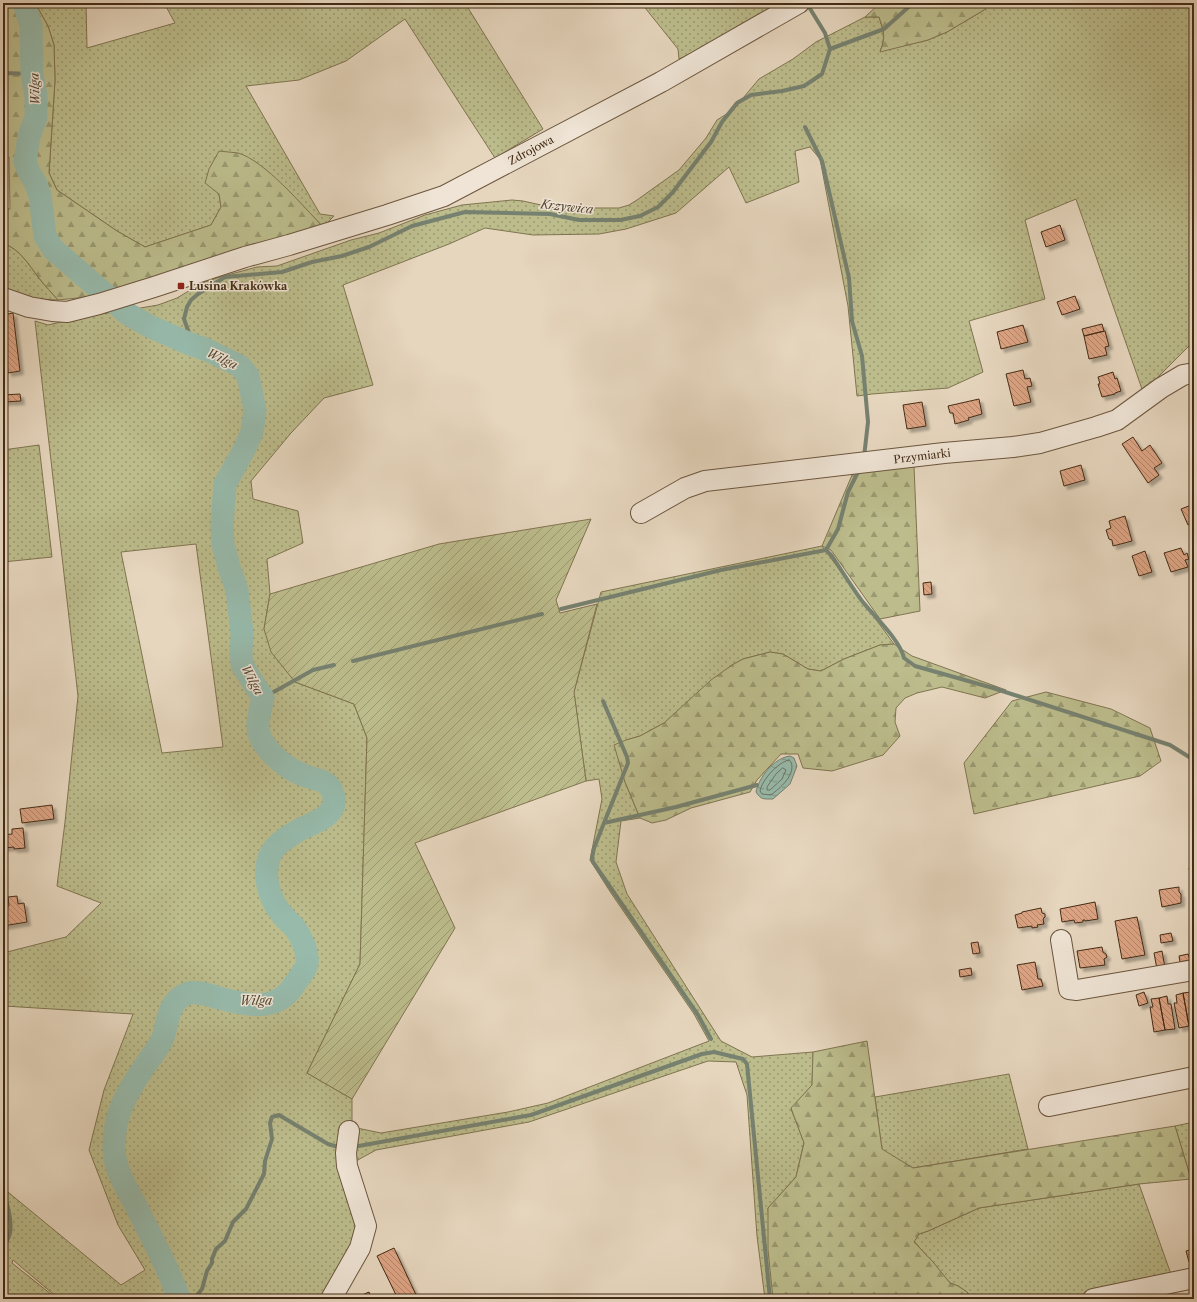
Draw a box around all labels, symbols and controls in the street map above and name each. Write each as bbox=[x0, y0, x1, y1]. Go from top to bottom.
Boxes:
water label: Wilga bbox=[26, 73, 43, 105]
street label: Zdrojowa bbox=[506, 132, 556, 168]
water label: Krzywica bbox=[539, 196, 594, 217]
place label: Lusina Krakówka bbox=[189, 279, 288, 293]
marker: Lusina Krakówka bbox=[176, 281, 186, 291]
water label: Wilga bbox=[204, 345, 240, 372]
street label: Przymiarki bbox=[893, 445, 952, 466]
water label: Wilga bbox=[238, 662, 267, 698]
water label: Wilga bbox=[240, 993, 272, 1008]

